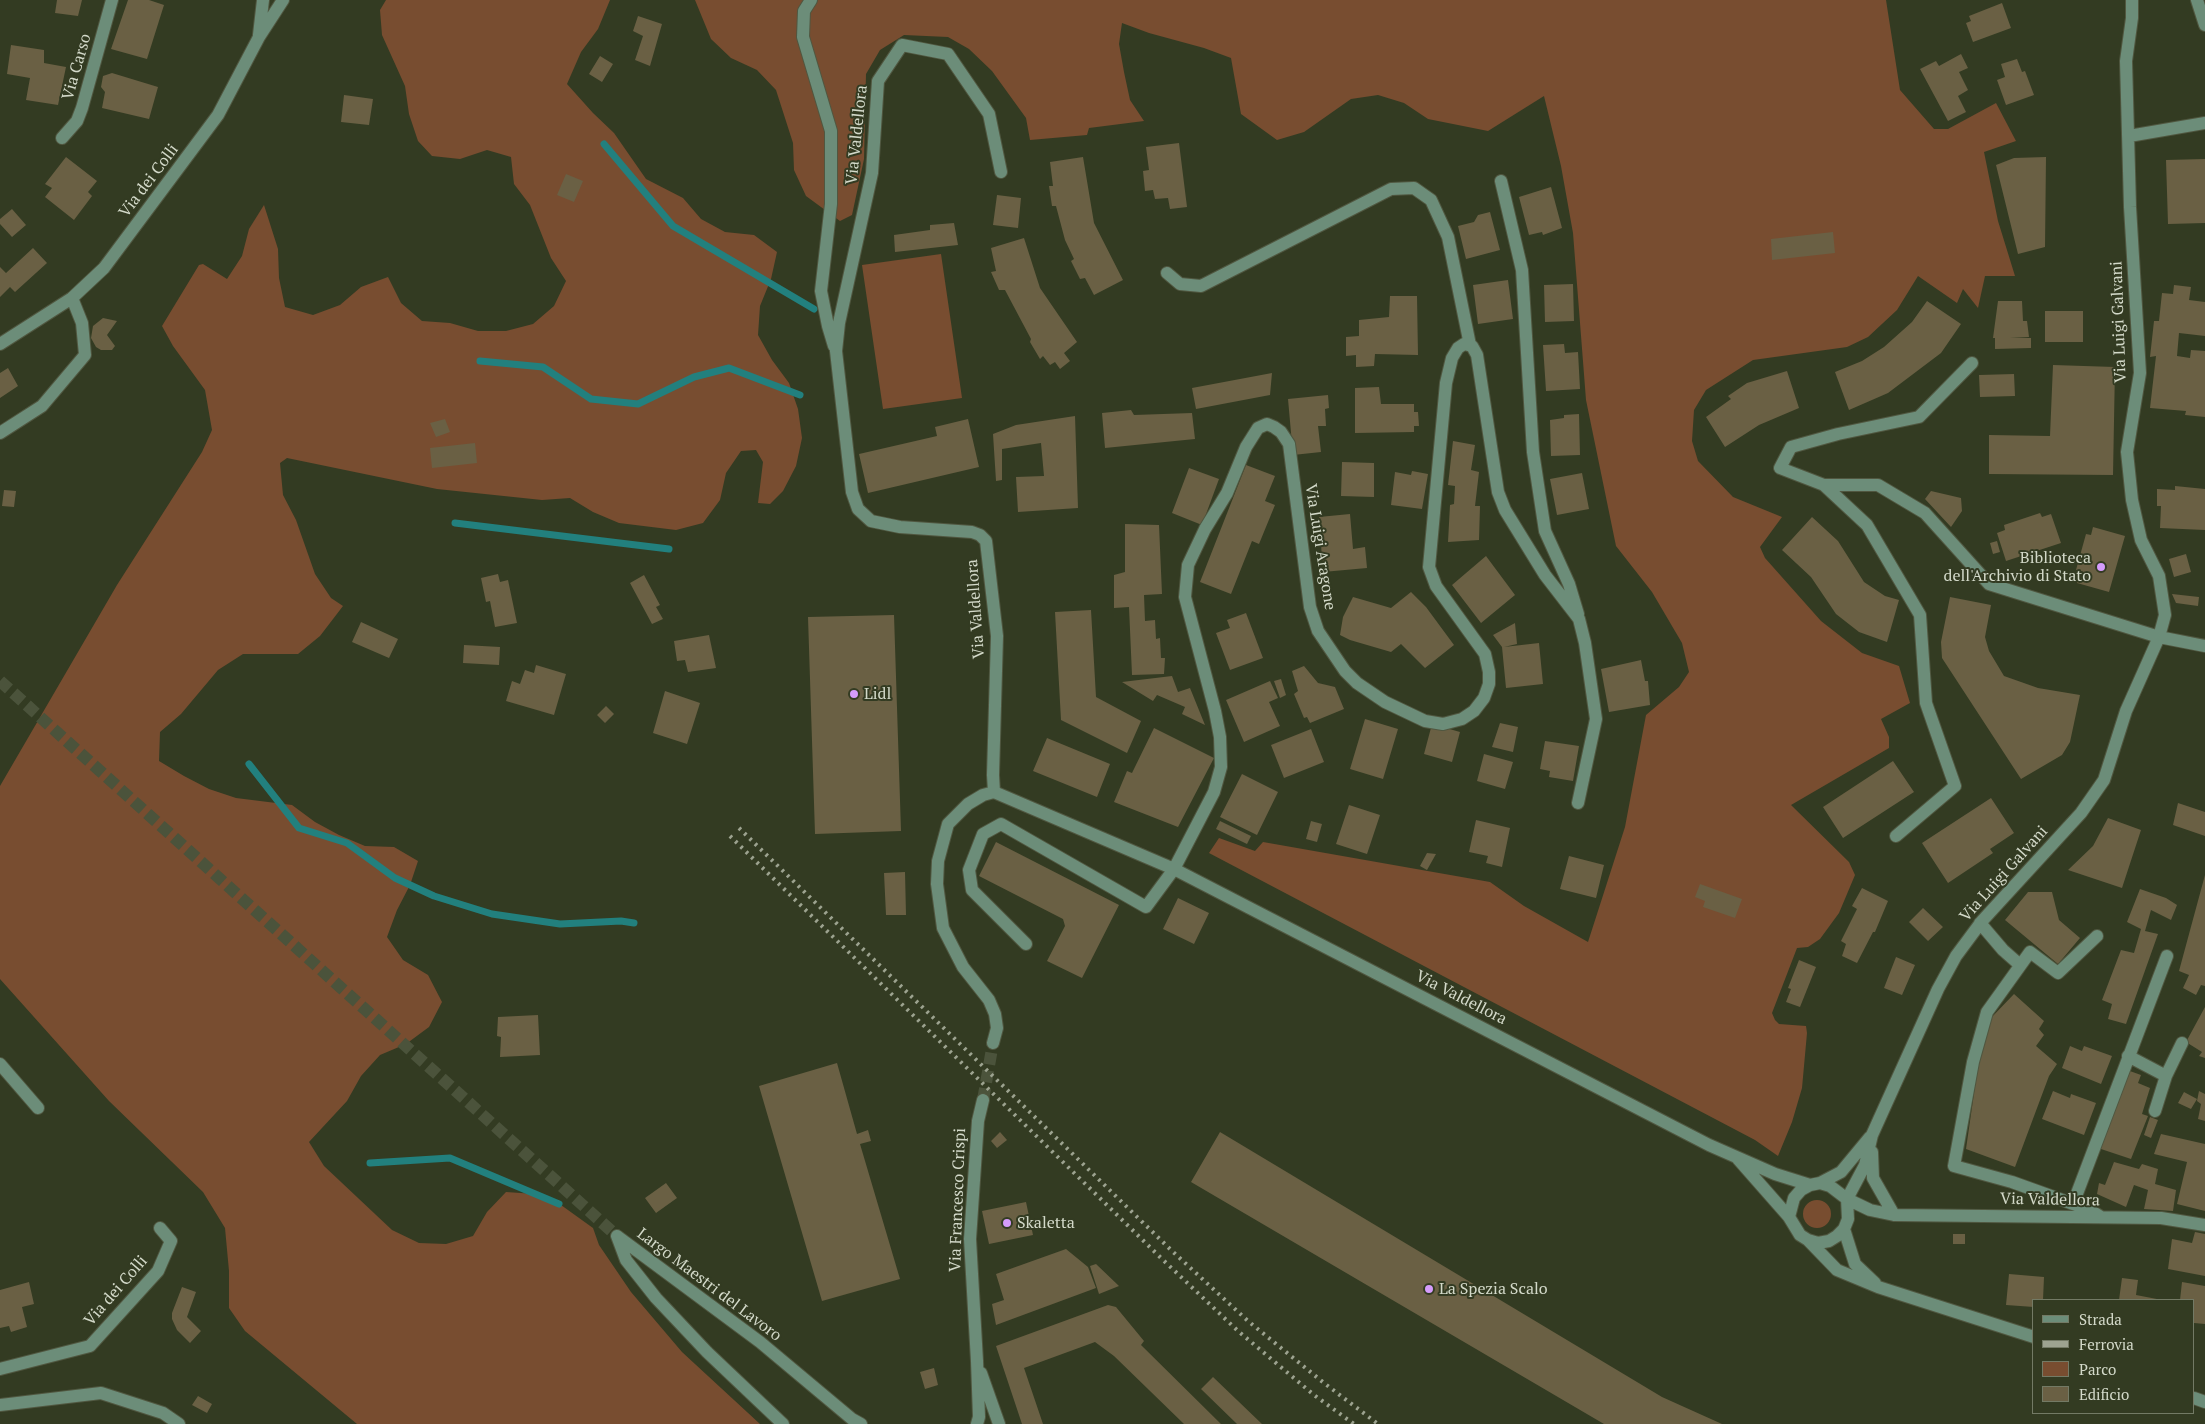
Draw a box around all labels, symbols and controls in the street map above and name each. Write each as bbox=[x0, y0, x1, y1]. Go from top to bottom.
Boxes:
street label: Via Carso bbox=[58, 32, 96, 102]
street label: Via Valdellora bbox=[842, 84, 872, 186]
street label: Via dei Colli bbox=[115, 141, 183, 221]
street label: Via Luigi Galvani bbox=[2107, 261, 2131, 383]
street label: Via Luigi Aragone bbox=[1301, 482, 1339, 612]
place label: Biblioteca dell'Archivio di Stato bbox=[1944, 548, 2091, 586]
street label: Via Valdellora bbox=[963, 559, 989, 659]
marker: Biblioteca dell'Archivio di Stato bbox=[2095, 561, 2107, 573]
place label: Lidl bbox=[864, 684, 891, 704]
marker: Lidl bbox=[848, 688, 860, 700]
street label: Via Luigi Galvani bbox=[1956, 822, 2052, 926]
street label: Via Valdellora bbox=[1412, 967, 1510, 1029]
street label: Via Francesco Crispi bbox=[946, 1128, 970, 1272]
street label: Via Valdellora bbox=[2000, 1190, 2100, 1210]
place label: Skaletta bbox=[1017, 1213, 1075, 1233]
marker: Skaletta bbox=[1001, 1217, 1013, 1229]
street label: Largo Maestri del Lavoro bbox=[633, 1224, 785, 1346]
street label: Via dei Colli bbox=[80, 1252, 152, 1330]
place label: La Spezia Scalo bbox=[1439, 1279, 1548, 1299]
marker: La Spezia Scalo bbox=[1423, 1283, 1435, 1295]
legend bbox=[2032, 1299, 2195, 1414]
text: Strada bbox=[2079, 1309, 2122, 1329]
text: Ferrovia bbox=[2079, 1334, 2134, 1354]
text: Parco bbox=[2079, 1359, 2116, 1379]
text: Edificio bbox=[2079, 1384, 2129, 1404]

